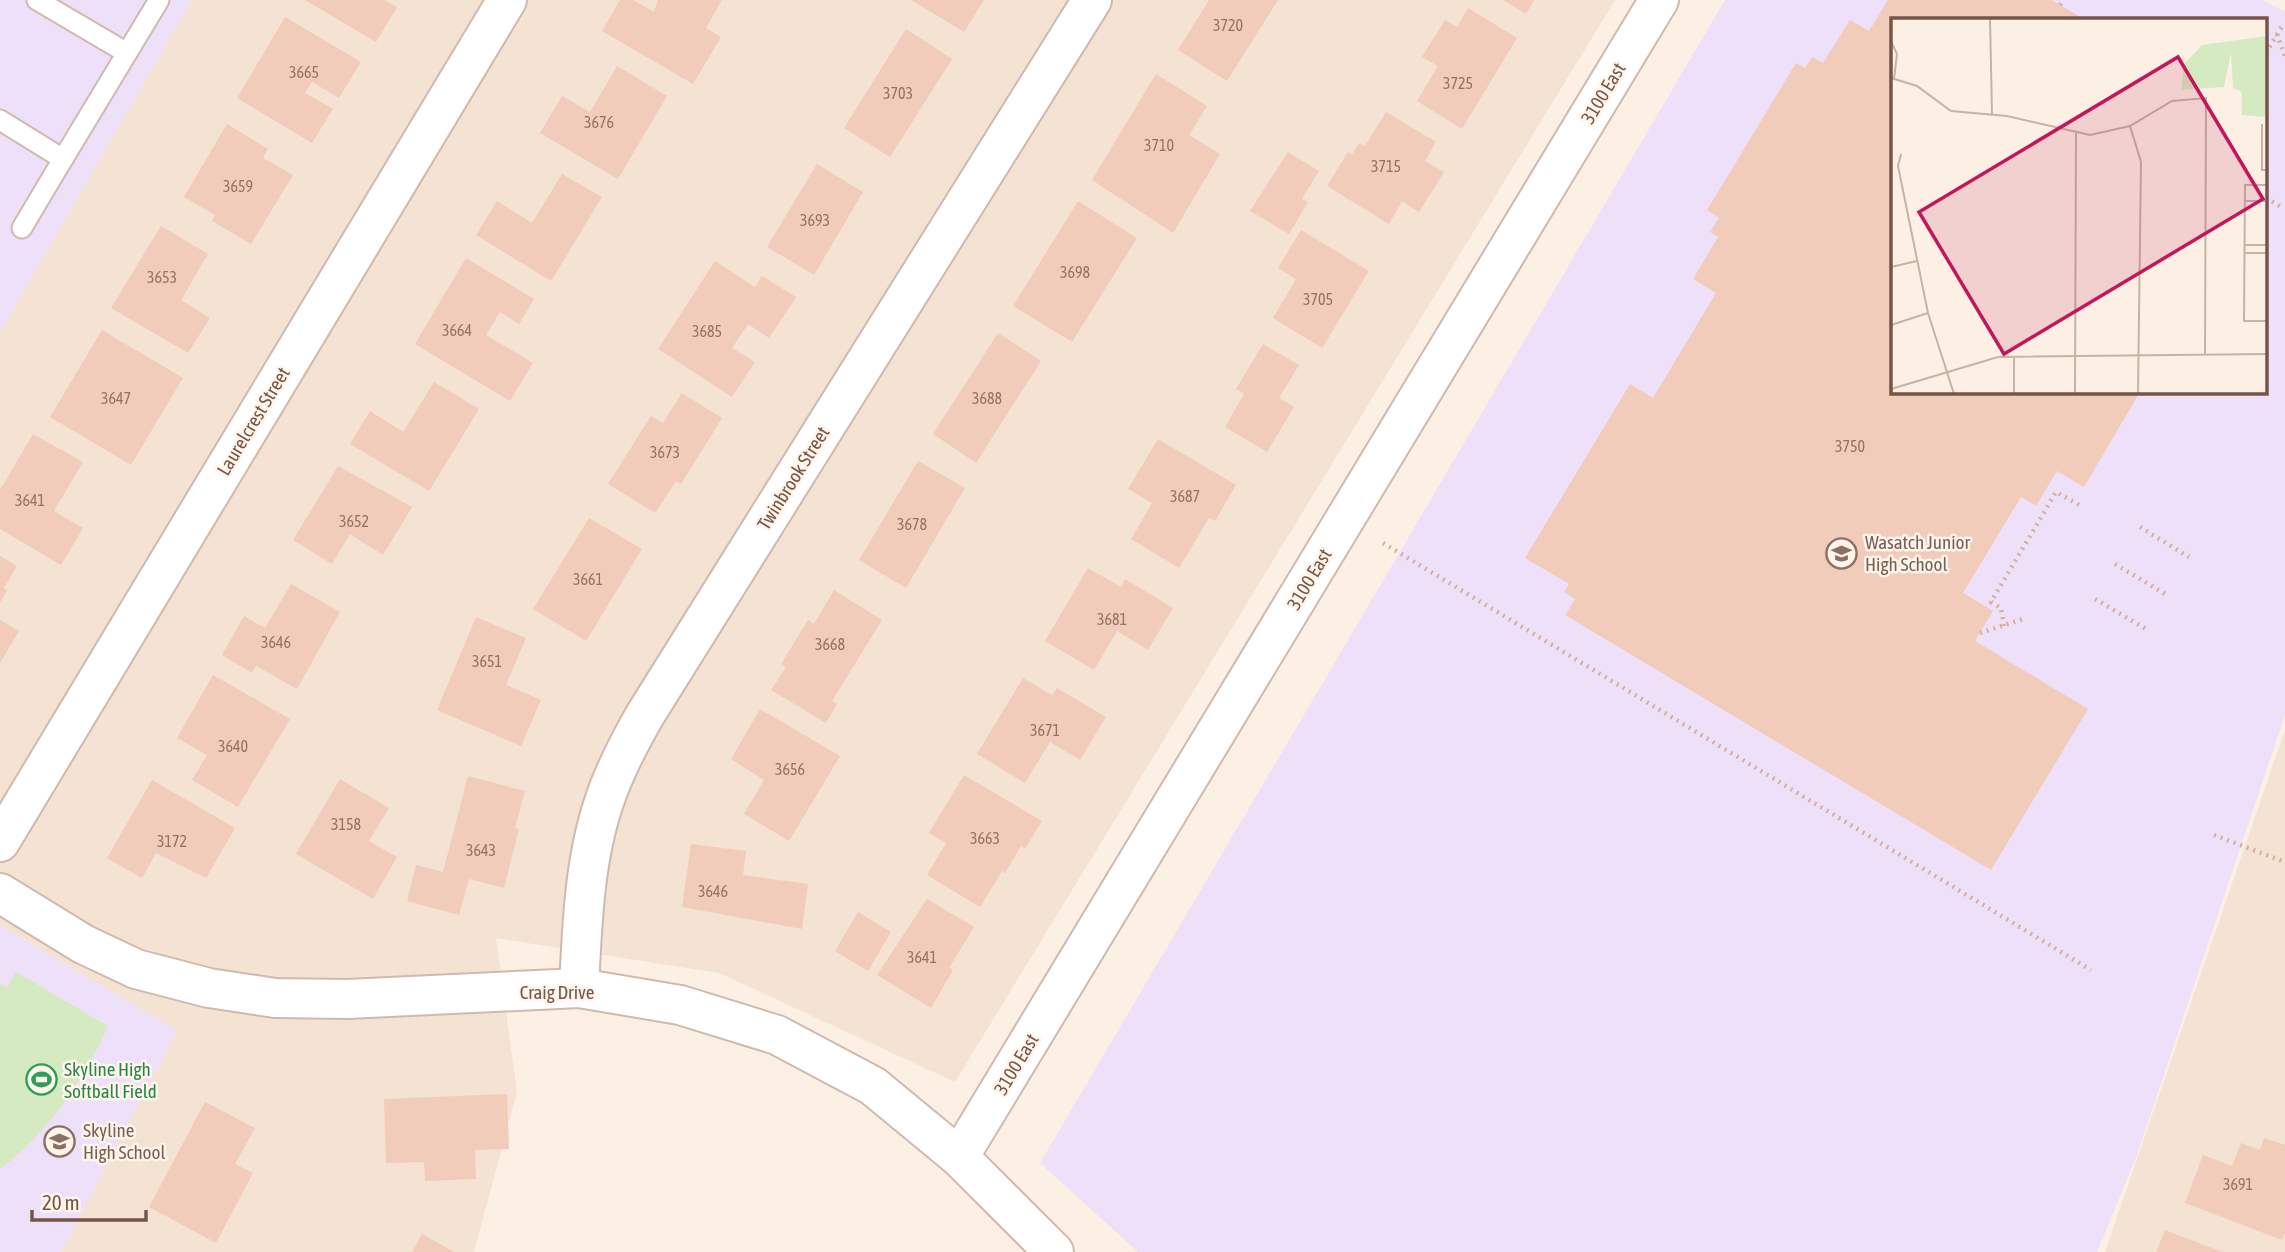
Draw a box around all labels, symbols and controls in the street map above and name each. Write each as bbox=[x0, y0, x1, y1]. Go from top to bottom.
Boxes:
house number: 3720 bbox=[1213, 16, 1243, 34]
inset map bbox=[1891, 18, 2268, 394]
street label: 3100 East bbox=[1576, 58, 1630, 128]
house number: 3665 bbox=[289, 63, 319, 81]
house number: 3725 bbox=[1443, 74, 1473, 92]
house number: 3703 bbox=[883, 84, 913, 102]
house number: 3676 bbox=[584, 113, 614, 131]
house number: 3710 bbox=[1144, 136, 1174, 154]
house number: 3715 bbox=[1371, 157, 1401, 175]
house number: 3659 bbox=[223, 177, 253, 195]
house number: 3693 bbox=[800, 211, 830, 229]
house number: 3698 bbox=[1060, 263, 1090, 281]
house number: 3653 bbox=[147, 268, 177, 286]
house number: 3705 bbox=[1303, 290, 1333, 308]
house number: 3664 bbox=[442, 321, 472, 339]
house number: 3685 bbox=[692, 322, 722, 340]
street label: Laurelcrest Street bbox=[212, 363, 294, 479]
house number: 3647 bbox=[101, 389, 131, 407]
house number: 3688 bbox=[972, 389, 1002, 407]
street label: Twinbrook Street bbox=[753, 422, 833, 534]
house number: 3750 bbox=[1835, 437, 1865, 455]
house number: 3673 bbox=[650, 443, 680, 461]
house number: 3687 bbox=[1170, 487, 1200, 505]
house number: 3641 bbox=[15, 491, 45, 509]
house number: 3652 bbox=[339, 512, 369, 530]
house number: 3678 bbox=[897, 515, 927, 533]
place label: Wasatch Junior High School bbox=[1865, 531, 1970, 575]
school or university icon: Wasatch Junior High School bbox=[1825, 536, 1859, 570]
street label: 3100 East bbox=[1282, 544, 1336, 614]
house number: 3661 bbox=[573, 570, 603, 588]
house number: 3681 bbox=[1097, 610, 1127, 628]
house number: 3646 bbox=[261, 633, 291, 651]
house number: 3668 bbox=[815, 635, 845, 653]
house number: 3651 bbox=[472, 652, 502, 670]
house number: 3671 bbox=[1030, 721, 1060, 739]
house number: 3640 bbox=[218, 737, 248, 755]
house number: 3656 bbox=[775, 760, 805, 778]
house number: 3158 bbox=[331, 815, 361, 833]
house number: 3663 bbox=[970, 829, 1000, 847]
house number: 3172 bbox=[157, 832, 187, 850]
house number: 3643 bbox=[466, 841, 496, 859]
house number: 3646 bbox=[698, 882, 728, 900]
house number: 3641 bbox=[907, 948, 937, 966]
street label: Craig Drive bbox=[520, 981, 594, 1003]
street label: 3100 East bbox=[989, 1029, 1043, 1099]
place label: Skyline High Softball Field bbox=[64, 1058, 157, 1102]
sports icon: Skyline High Softball Field bbox=[24, 1063, 58, 1097]
place label: Skyline High School bbox=[83, 1119, 166, 1163]
school or university icon: Skyline High School bbox=[43, 1124, 77, 1158]
house number: 3691 bbox=[2223, 1175, 2253, 1193]
scale bar bbox=[32, 1178, 145, 1222]
text: 20 m bbox=[42, 1190, 80, 1214]

